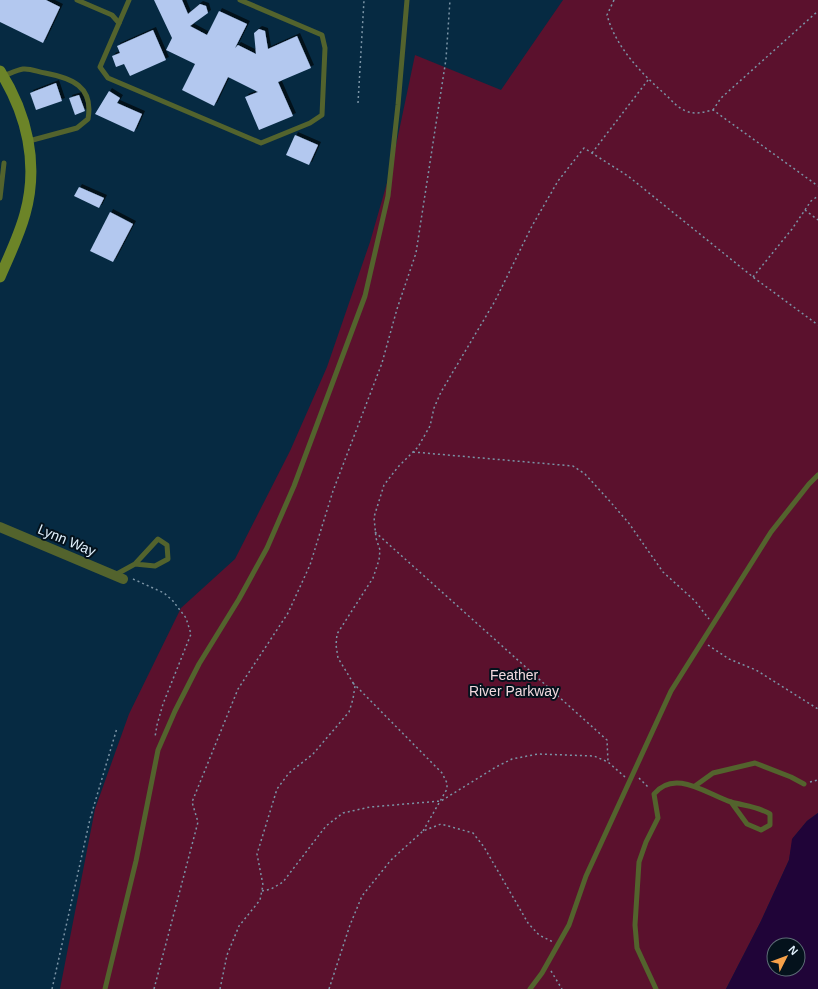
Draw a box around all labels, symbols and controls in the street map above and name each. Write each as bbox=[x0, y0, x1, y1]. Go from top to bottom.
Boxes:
street label: Lynn Way bbox=[36, 521, 98, 559]
park label: Feather River Parkway bbox=[469, 667, 559, 699]
north arrow bbox=[766, 937, 806, 977]
text: N bbox=[786, 943, 801, 957]

